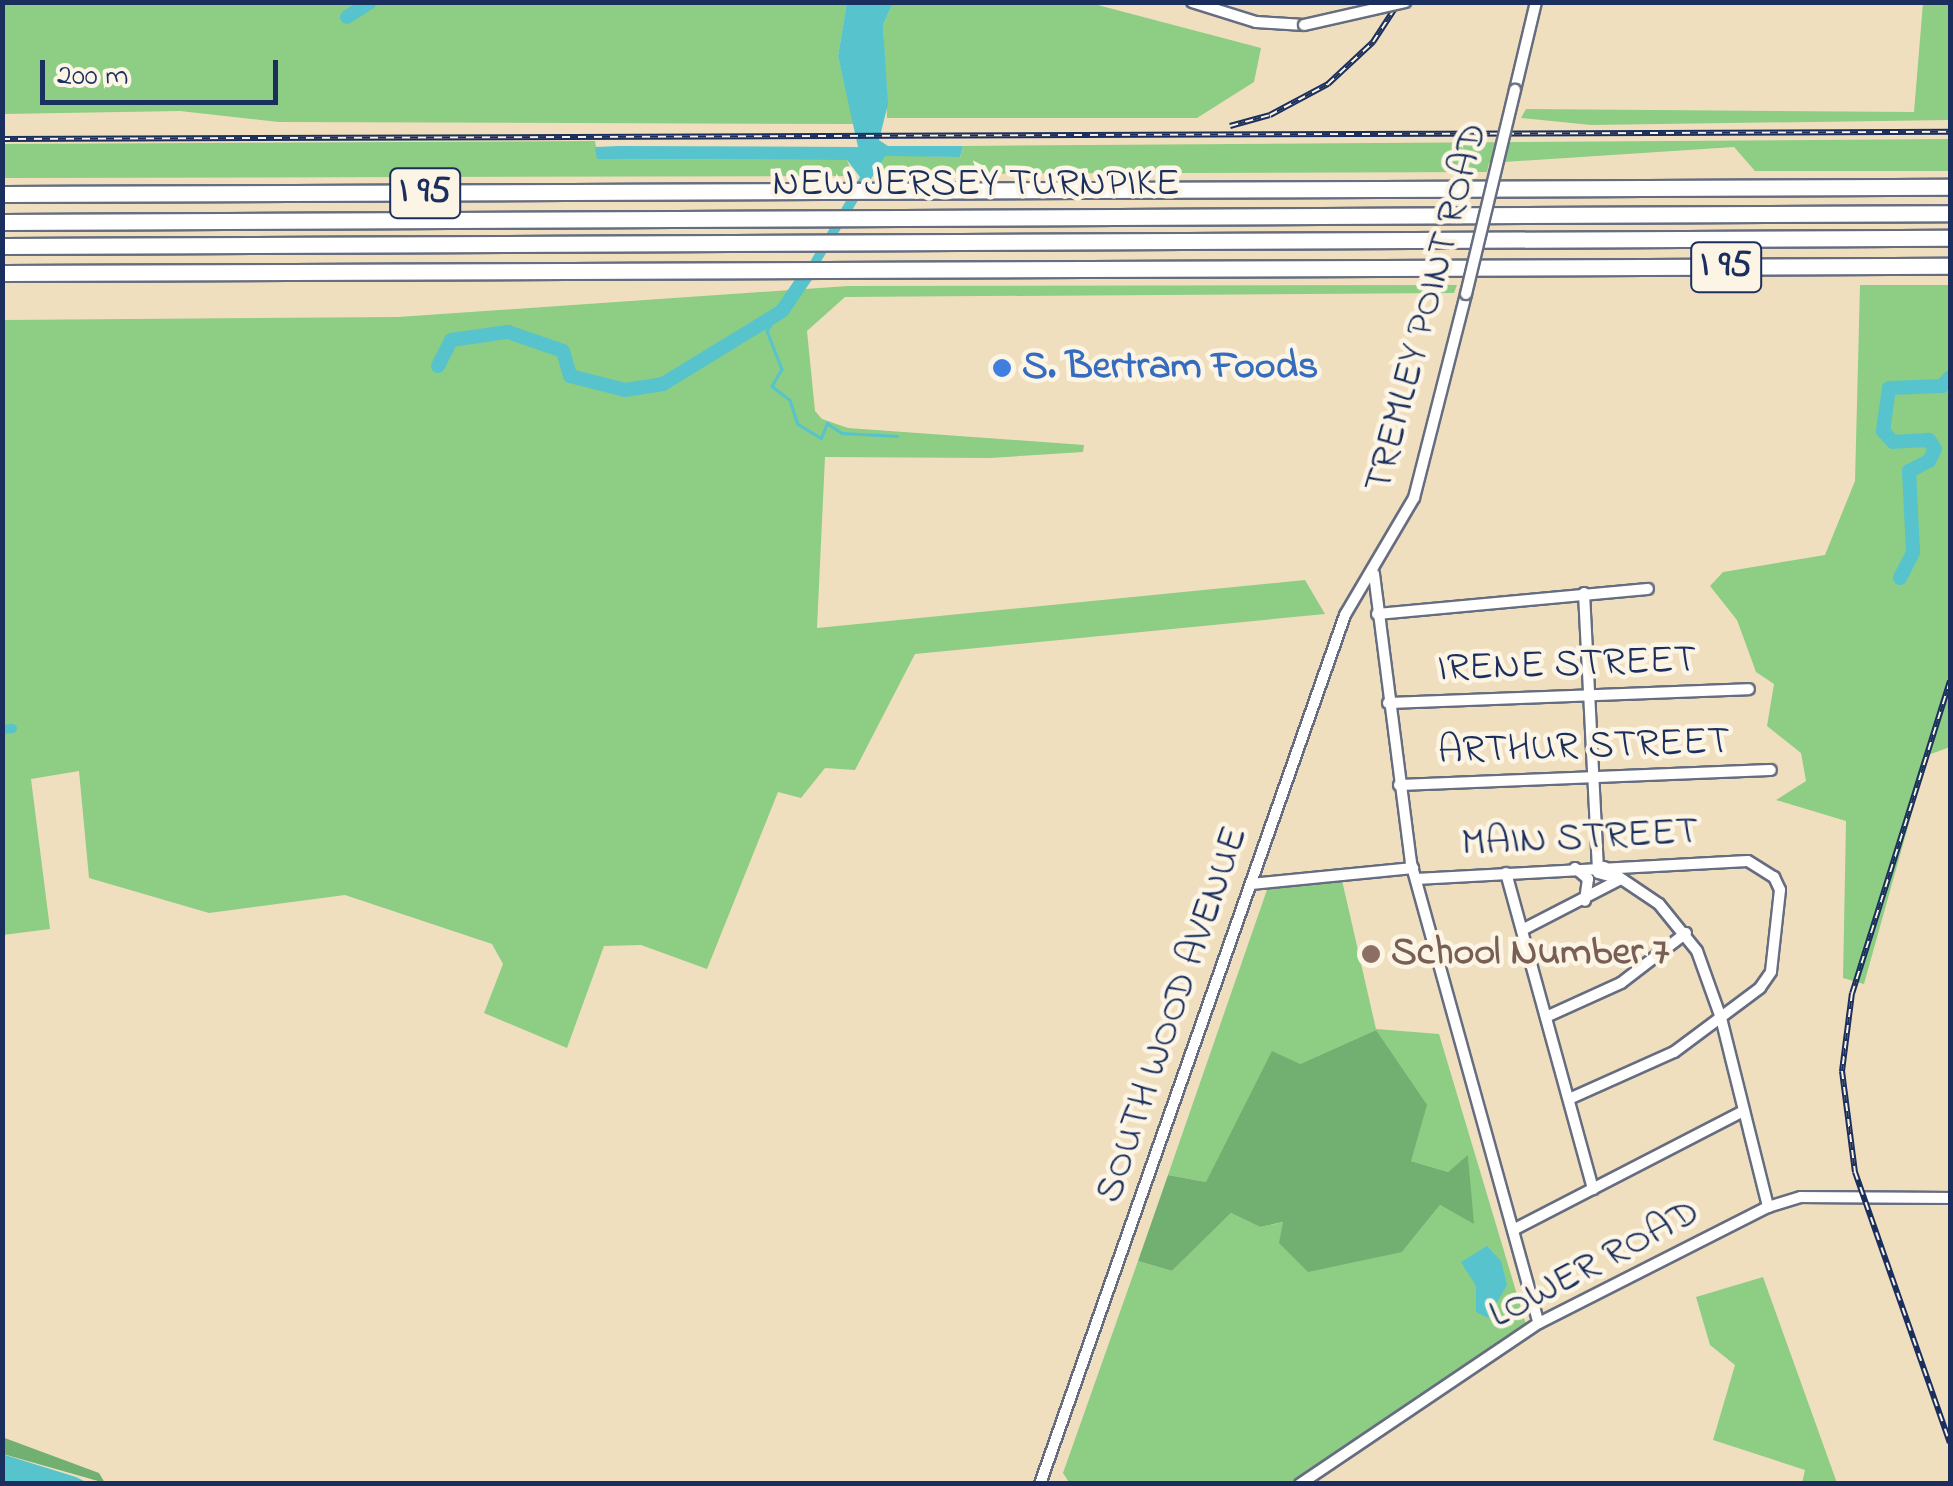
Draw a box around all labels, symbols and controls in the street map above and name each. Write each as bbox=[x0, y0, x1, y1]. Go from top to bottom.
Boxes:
scale bar bbox=[45, 40, 282, 102]
text: 200 m bbox=[57, 55, 129, 99]
street label: TREMLEY POINT ROAD bbox=[1356, 118, 1500, 498]
road number: I 95 bbox=[388, 160, 462, 226]
street label: NEW JERSEY TURNPIKE bbox=[772, 161, 1180, 209]
road number: I 95 bbox=[1688, 234, 1764, 300]
place label: S. Bertram Foods bbox=[1022, 344, 1318, 392]
marker: S. Bertram Foods bbox=[991, 357, 1013, 379]
street label: IRENE STREET bbox=[1437, 637, 1697, 695]
street label: ARTHUR STREET bbox=[1437, 719, 1731, 777]
street label: MAIN STREET bbox=[1460, 809, 1700, 869]
street label: SOUTH WOOD AVENUE bbox=[1086, 820, 1260, 1210]
place label: School Number 7 bbox=[1391, 930, 1669, 978]
marker: School Number 7 bbox=[1360, 943, 1382, 965]
street label: LOWER ROAD bbox=[1482, 1190, 1708, 1340]

